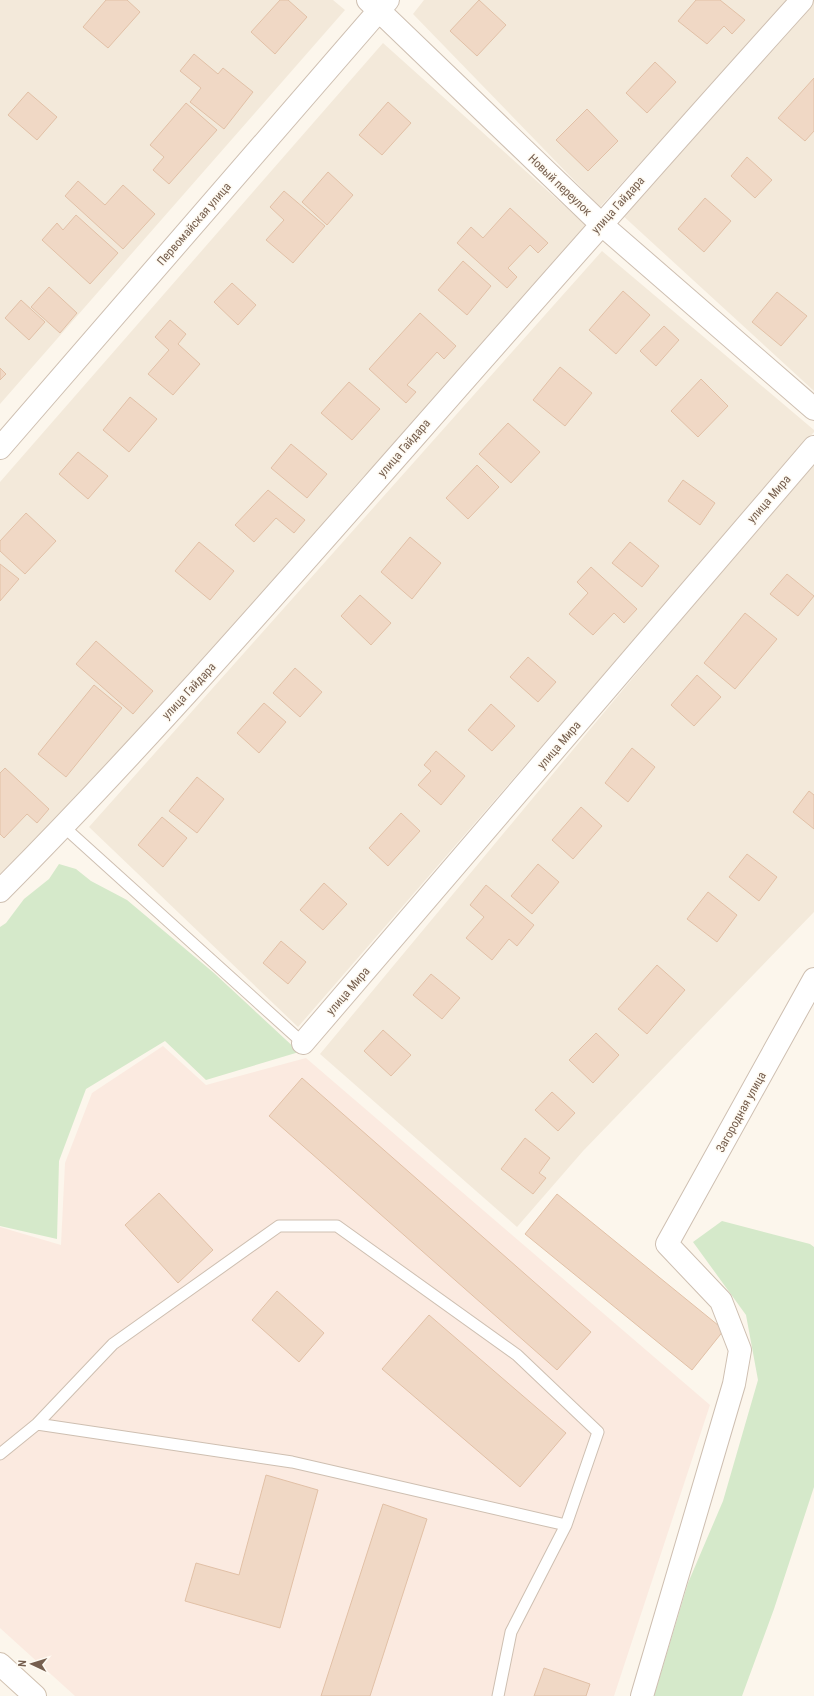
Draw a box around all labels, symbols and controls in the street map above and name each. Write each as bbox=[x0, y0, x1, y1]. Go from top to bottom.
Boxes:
street label: Новый переулок bbox=[525, 151, 595, 219]
street label: улица Гайдара bbox=[589, 173, 647, 236]
street label: Первомайская улица bbox=[154, 179, 234, 268]
street label: улица Гайдара bbox=[375, 416, 433, 480]
street label: улица Мира bbox=[744, 472, 794, 526]
street label: улица Гайдара bbox=[159, 660, 219, 722]
street label: улица Мира bbox=[534, 718, 584, 772]
street label: улица Мира bbox=[323, 964, 373, 1018]
street label: Загородная улица bbox=[713, 1069, 769, 1155]
north arrow bbox=[12, 1644, 52, 1684]
text: N bbox=[16, 1659, 29, 1667]

